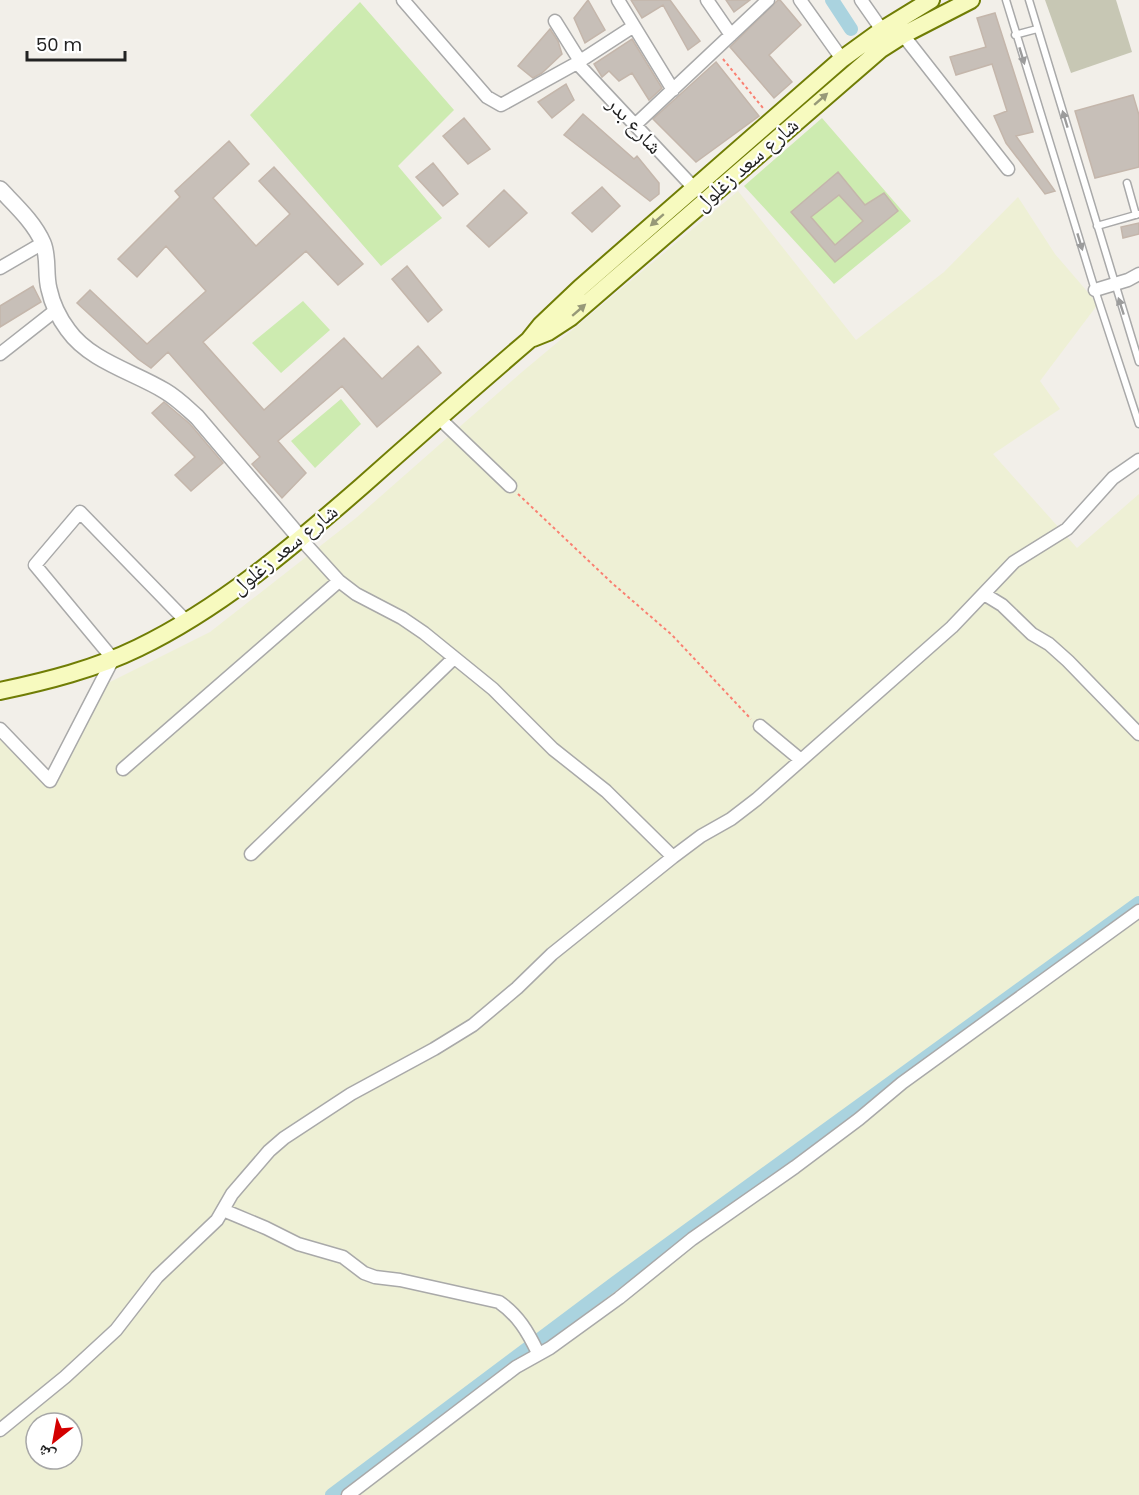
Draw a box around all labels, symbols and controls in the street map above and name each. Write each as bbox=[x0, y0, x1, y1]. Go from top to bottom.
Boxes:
scale bar bbox=[27, 24, 124, 62]
text: 50 m bbox=[36, 32, 82, 57]
one-way arrow bbox=[1018, 47, 1027, 65]
street label: شارع بدر bbox=[600, 89, 669, 160]
one-way arrow bbox=[814, 92, 829, 106]
street label: شارع سعد زغلول bbox=[688, 110, 804, 218]
one-way arrow bbox=[1060, 110, 1069, 128]
one-way arrow bbox=[649, 214, 665, 227]
one-way arrow bbox=[1076, 233, 1085, 251]
one-way arrow bbox=[1116, 297, 1126, 315]
one-way arrow bbox=[571, 304, 586, 317]
street label: شارع سعد زغلول bbox=[224, 497, 344, 601]
north arrow bbox=[24, 1411, 84, 1471]
text: ش bbox=[33, 1439, 60, 1468]

